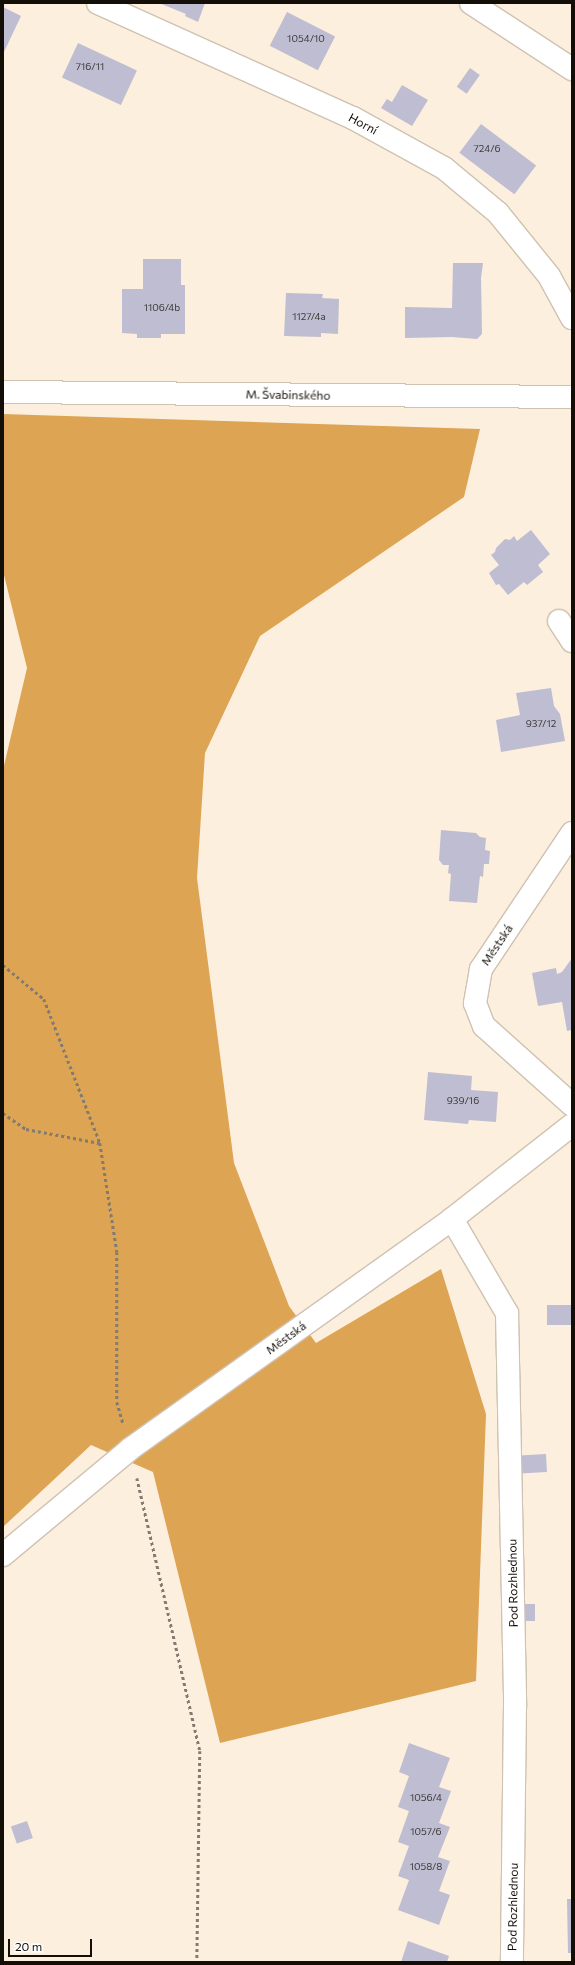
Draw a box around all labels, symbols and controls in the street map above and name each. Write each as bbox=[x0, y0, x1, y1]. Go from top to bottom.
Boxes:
house number: 1054/10 bbox=[287, 33, 325, 45]
house number: 716/11 bbox=[76, 61, 104, 73]
street label: Horní bbox=[346, 110, 380, 138]
house number: 724/6 bbox=[474, 143, 500, 155]
house number: 1106/4b bbox=[144, 302, 180, 314]
house number: 1127/4a bbox=[292, 311, 326, 323]
street label: M. Švabinského bbox=[245, 387, 331, 403]
house number: 937/12 bbox=[526, 718, 556, 730]
street label: Městská bbox=[478, 922, 516, 968]
house number: 939/16 bbox=[447, 1095, 479, 1107]
street label: Městská bbox=[263, 1319, 309, 1357]
street label: Pod Rozhlednou bbox=[505, 1539, 521, 1627]
house number: 1056/4 bbox=[410, 1792, 442, 1804]
house number: 1057/6 bbox=[410, 1826, 442, 1838]
house number: 1058/8 bbox=[410, 1861, 442, 1873]
street label: Pod Rozhlednou bbox=[505, 1863, 521, 1951]
scale bar bbox=[10, 1931, 94, 1957]
text: 20 m bbox=[15, 1939, 42, 1953]

